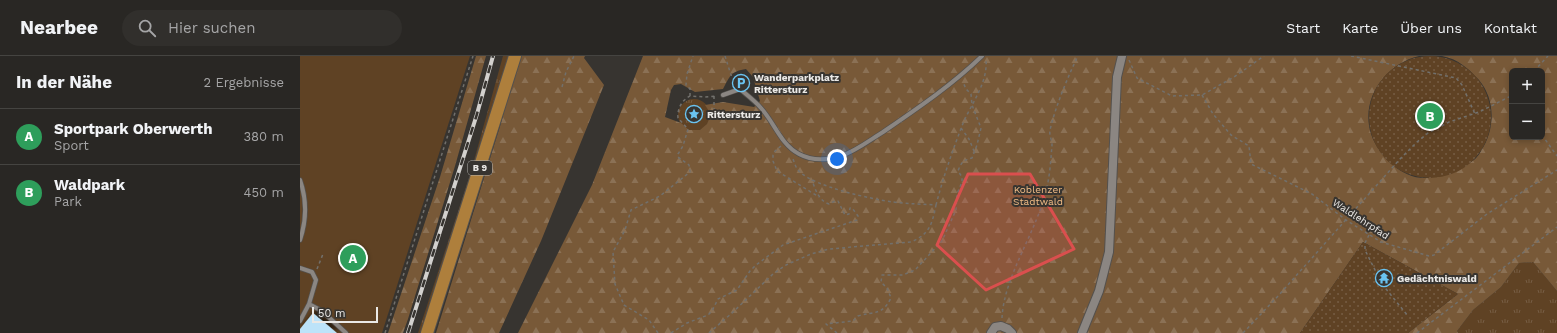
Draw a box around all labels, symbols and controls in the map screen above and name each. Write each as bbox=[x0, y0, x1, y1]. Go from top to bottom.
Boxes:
search box bbox=[122, 10, 402, 46]
text: Nearbee bbox=[20, 16, 98, 39]
icon: search bbox=[136, 17, 158, 39]
text: Hier suchen bbox=[168, 19, 255, 37]
text: Start bbox=[1286, 20, 1320, 36]
text: Karte bbox=[1342, 20, 1378, 36]
text: Über uns bbox=[1400, 20, 1462, 36]
text: Kontakt bbox=[1484, 20, 1537, 36]
map controls bbox=[1509, 68, 1545, 140]
button: + bbox=[1509, 68, 1545, 104]
text: In der Nähe bbox=[16, 72, 112, 92]
place label: Wanderparkplatz Rittersturz bbox=[754, 72, 839, 95]
parking icon: Wanderparkplatz Rittersturz bbox=[731, 73, 751, 93]
text: 2 Ergebnisse bbox=[203, 75, 284, 90]
pin: B bbox=[1417, 101, 1443, 131]
place icon: Rittersturz bbox=[684, 104, 704, 124]
button: − bbox=[1509, 104, 1545, 140]
place label: Rittersturz bbox=[707, 109, 761, 120]
text: Sportpark Oberwerth bbox=[54, 120, 213, 138]
text: A bbox=[25, 129, 33, 144]
text: 380 m bbox=[244, 129, 284, 144]
text: Sport bbox=[54, 138, 89, 153]
your location bbox=[827, 149, 847, 169]
road number: B 9 bbox=[468, 161, 492, 175]
text: Waldpark bbox=[54, 176, 125, 194]
park label: Koblenzer Stadtwald bbox=[1013, 184, 1063, 207]
text: B bbox=[25, 185, 33, 200]
text: 450 m bbox=[244, 185, 284, 200]
text: Park bbox=[54, 194, 82, 209]
street label: Waldlehrpfad bbox=[1331, 197, 1391, 241]
pin: A bbox=[340, 243, 366, 273]
temple icon: Gedächtniswald bbox=[1374, 268, 1394, 288]
place label: Gedächtniswald bbox=[1397, 273, 1477, 284]
scale bar bbox=[312, 305, 378, 324]
text: 50 m bbox=[318, 307, 345, 320]

